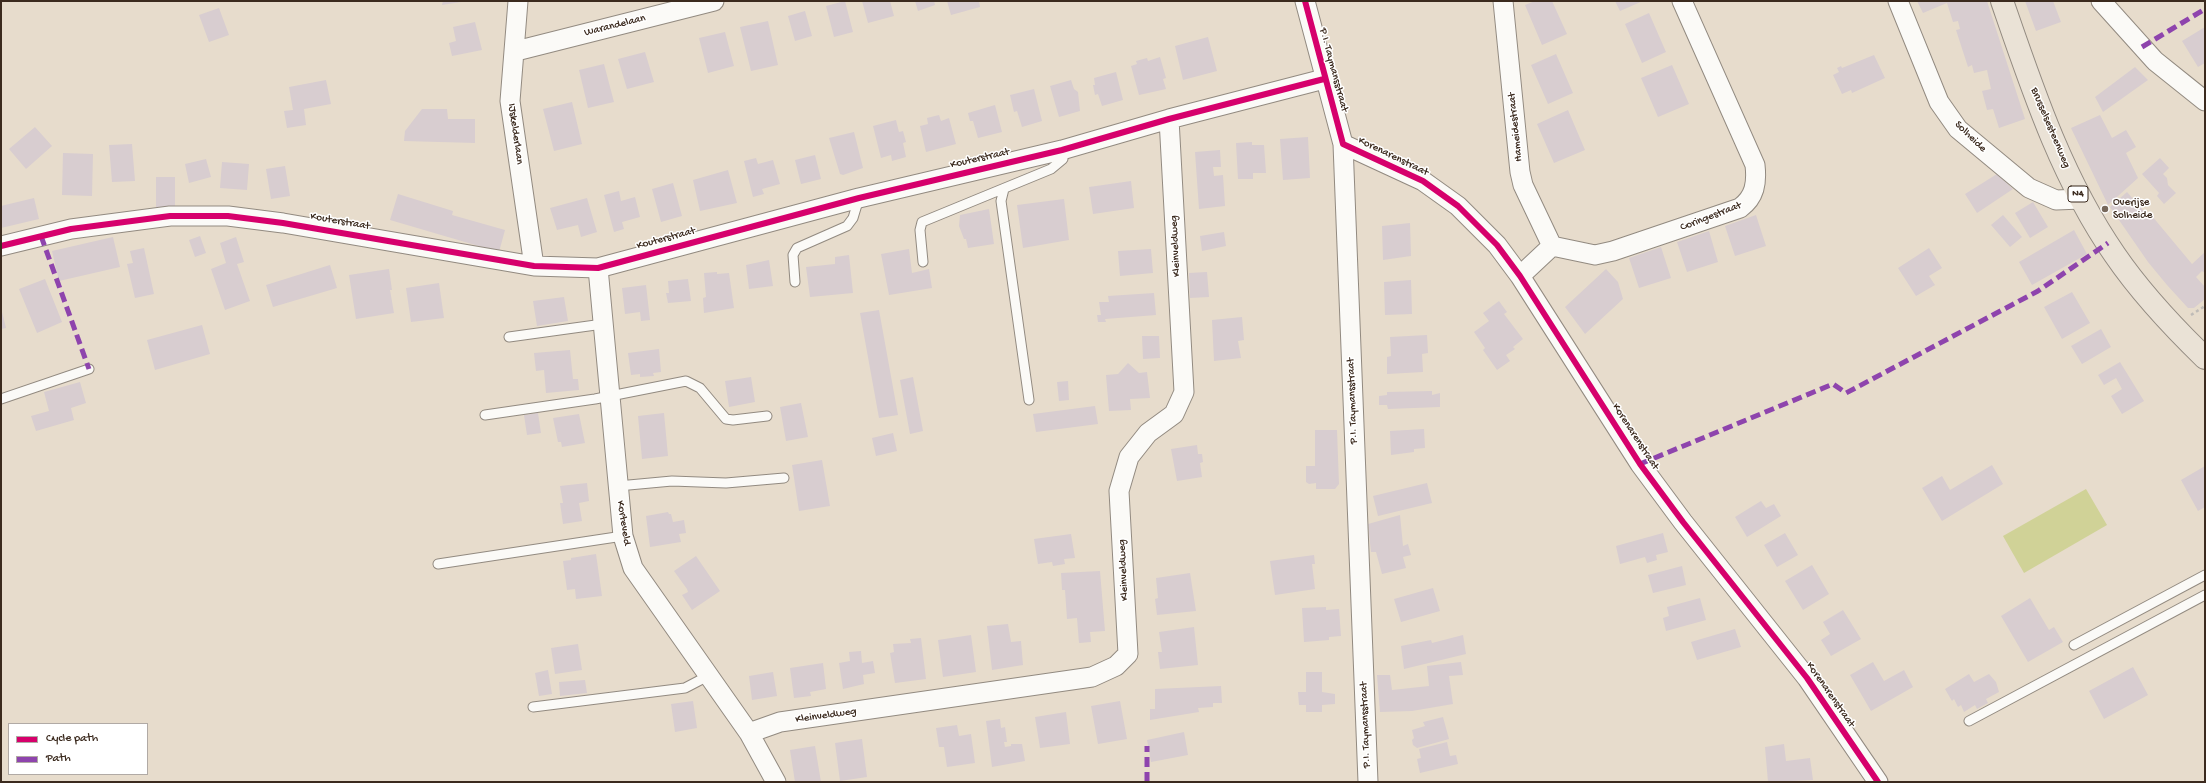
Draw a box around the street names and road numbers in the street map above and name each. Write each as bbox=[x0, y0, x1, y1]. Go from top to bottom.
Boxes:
street label: Warandelaan bbox=[583, 12, 647, 40]
street label: P.I. Taymansstraat bbox=[1315, 27, 1351, 113]
street label: Brusselsesteenweg bbox=[2027, 86, 2073, 170]
street label: Hameidestraat bbox=[1506, 92, 1526, 162]
street label: IJskelderlaan bbox=[504, 103, 526, 165]
street label: Solheide bbox=[1951, 119, 1989, 155]
street label: Korenarenstraat bbox=[1356, 134, 1430, 180]
street label: Kouterstraat bbox=[949, 146, 1011, 172]
road number: N4 bbox=[2068, 186, 2088, 202]
street label: Coringestraat bbox=[1679, 199, 1743, 235]
street label: Kouterstraat bbox=[309, 210, 371, 234]
street label: Kleinveldweg bbox=[1168, 215, 1184, 277]
street label: Kouterstraat bbox=[635, 225, 697, 253]
street label: P.I. Taymansstraat bbox=[1345, 358, 1361, 444]
street label: Korenarenstraat bbox=[1609, 401, 1661, 473]
street label: Korteveld bbox=[613, 500, 633, 546]
street label: Kleinveldweg bbox=[1116, 539, 1132, 601]
street label: Korenarenstraat bbox=[1803, 660, 1857, 730]
street label: P.I. Taymansstraat bbox=[1358, 682, 1374, 768]
street label: Kleinveldweg bbox=[795, 705, 857, 727]

